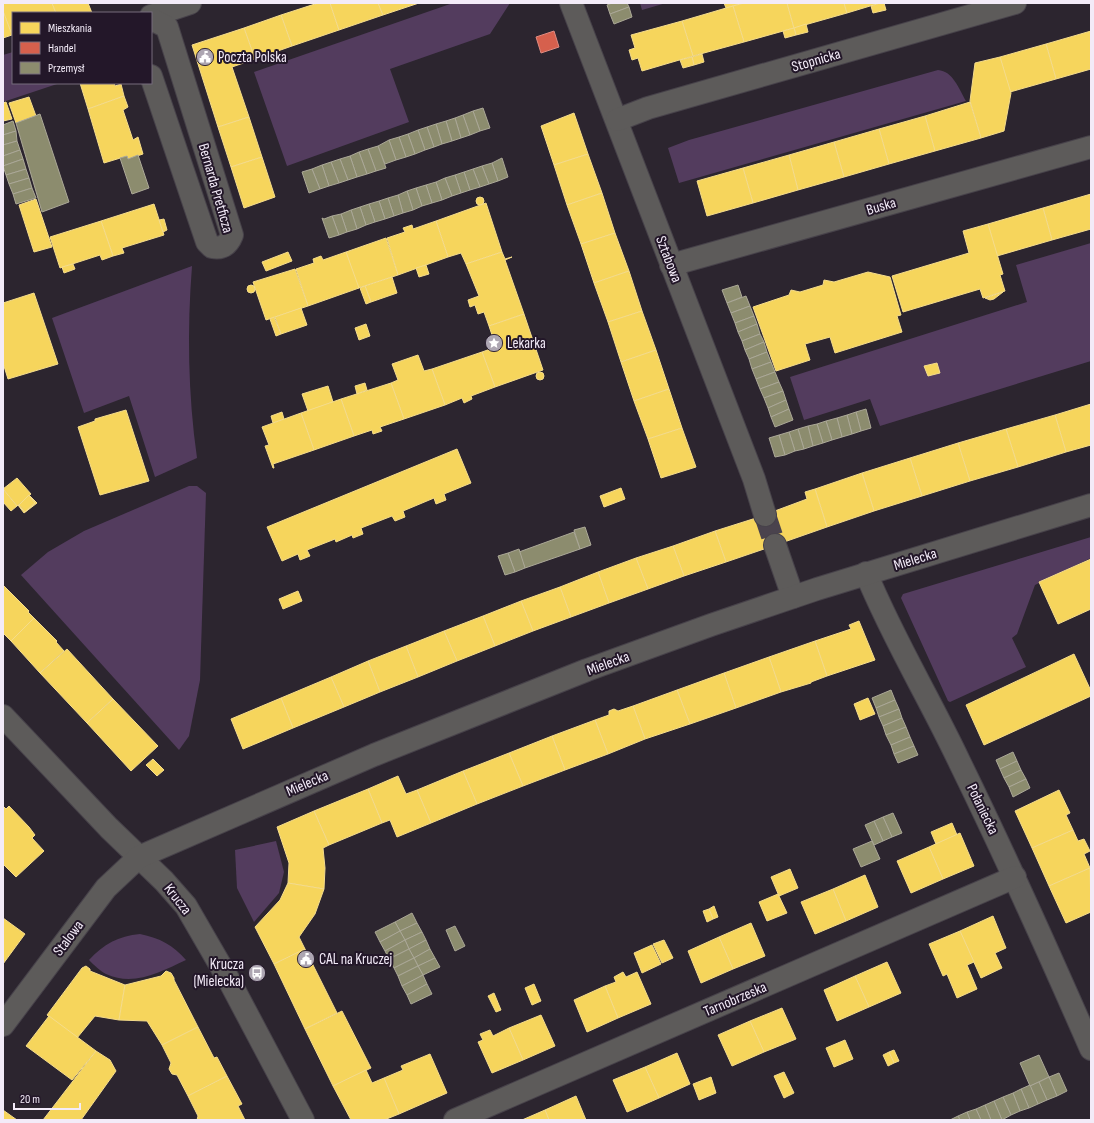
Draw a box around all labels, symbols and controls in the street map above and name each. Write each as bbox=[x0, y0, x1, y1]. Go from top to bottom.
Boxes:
legend bbox=[12, 12, 152, 84]
text: Mieszkania bbox=[48, 21, 92, 36]
text: Handel bbox=[48, 41, 76, 56]
street label: Stopnicka bbox=[789, 44, 843, 77]
public building icon: Poczta Polska bbox=[195, 47, 215, 67]
place label: Poczta Polska bbox=[218, 48, 287, 67]
text: Przemysł bbox=[48, 61, 85, 76]
street label: Bernarda Pretficza bbox=[194, 141, 237, 235]
street label: Buska bbox=[864, 193, 898, 220]
street label: Sztabowa bbox=[651, 233, 686, 285]
place icon: Lekarka bbox=[484, 333, 504, 353]
place label: Lekarka bbox=[507, 334, 546, 353]
street label: Mielecka bbox=[891, 544, 939, 575]
street label: Mielecka bbox=[584, 647, 632, 680]
street label: Mielecka bbox=[283, 766, 331, 801]
street label: Połaniecka bbox=[962, 781, 1003, 838]
street label: Krucza bbox=[160, 880, 196, 919]
street label: Stalowa bbox=[49, 917, 88, 960]
public building icon: CAL na Kruczej bbox=[296, 949, 316, 969]
place label: CAL na Kruczej bbox=[319, 950, 393, 969]
place label: Krucza (Mielecka) bbox=[193, 955, 244, 991]
bus stop icon: Krucza (Mielecka) bbox=[247, 963, 267, 983]
street label: Tarnobrzeska bbox=[701, 978, 770, 1021]
scale bar bbox=[14, 1085, 80, 1111]
text: 20 m bbox=[20, 1092, 40, 1107]

